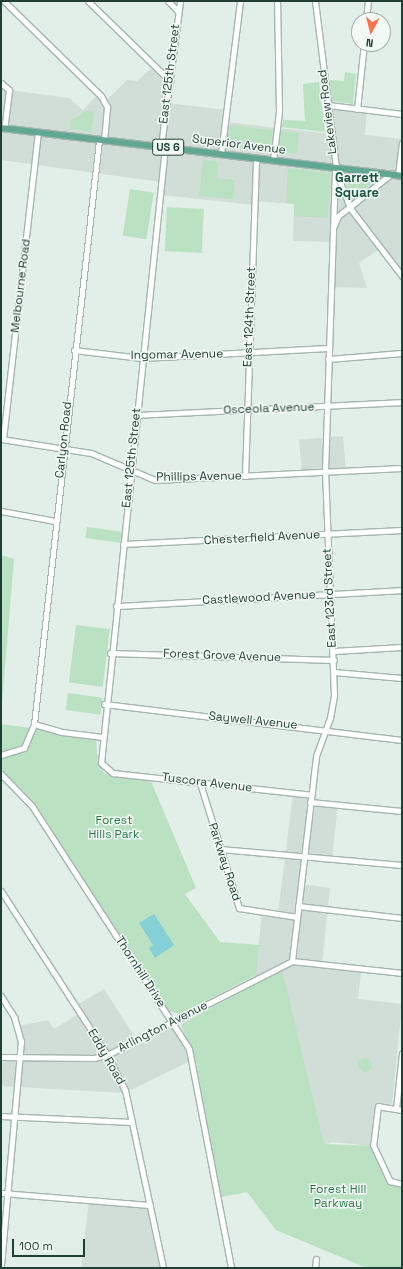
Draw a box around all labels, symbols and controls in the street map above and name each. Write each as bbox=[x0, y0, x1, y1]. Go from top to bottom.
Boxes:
north arrow bbox=[351, 12, 391, 52]
street label: East 125th Street bbox=[157, 23, 183, 125]
text: N bbox=[365, 36, 374, 50]
street label: Lakeview Road bbox=[316, 69, 340, 155]
street label: Superior Avenue bbox=[191, 132, 287, 158]
road number: US 6 bbox=[152, 138, 184, 156]
district label: Garrett Square bbox=[335, 171, 379, 202]
street label: Melbourne Road bbox=[8, 238, 34, 334]
street label: East 124th Street bbox=[241, 267, 259, 367]
street label: Ingomar Avenue bbox=[131, 347, 223, 363]
street label: Osceola Avenue bbox=[223, 400, 315, 418]
street label: Carlyon Road bbox=[53, 401, 75, 479]
street label: East 125th Street bbox=[120, 407, 144, 509]
street label: Phillips Avenue bbox=[156, 469, 242, 485]
street label: Chesterfield Avenue bbox=[203, 528, 321, 548]
street label: East 123rd Street bbox=[320, 548, 340, 648]
street label: Castlewood Avenue bbox=[202, 588, 316, 608]
street label: Forest Grove Avenue bbox=[163, 647, 281, 665]
street label: Saywell Avenue bbox=[208, 709, 298, 733]
street label: Tuscora Avenue bbox=[161, 770, 253, 796]
park label: Forest Hills Park bbox=[88, 814, 140, 842]
street label: Parkway Road bbox=[205, 821, 243, 903]
street label: Thornhill Drive bbox=[112, 934, 168, 1010]
street label: Arlington Avenue bbox=[116, 998, 210, 1056]
street label: Eddy Road bbox=[84, 1027, 128, 1087]
park label: Forest Hill Parkway bbox=[310, 1183, 366, 1211]
scale bar bbox=[14, 1231, 87, 1257]
text: 100 m bbox=[19, 1238, 53, 1254]

